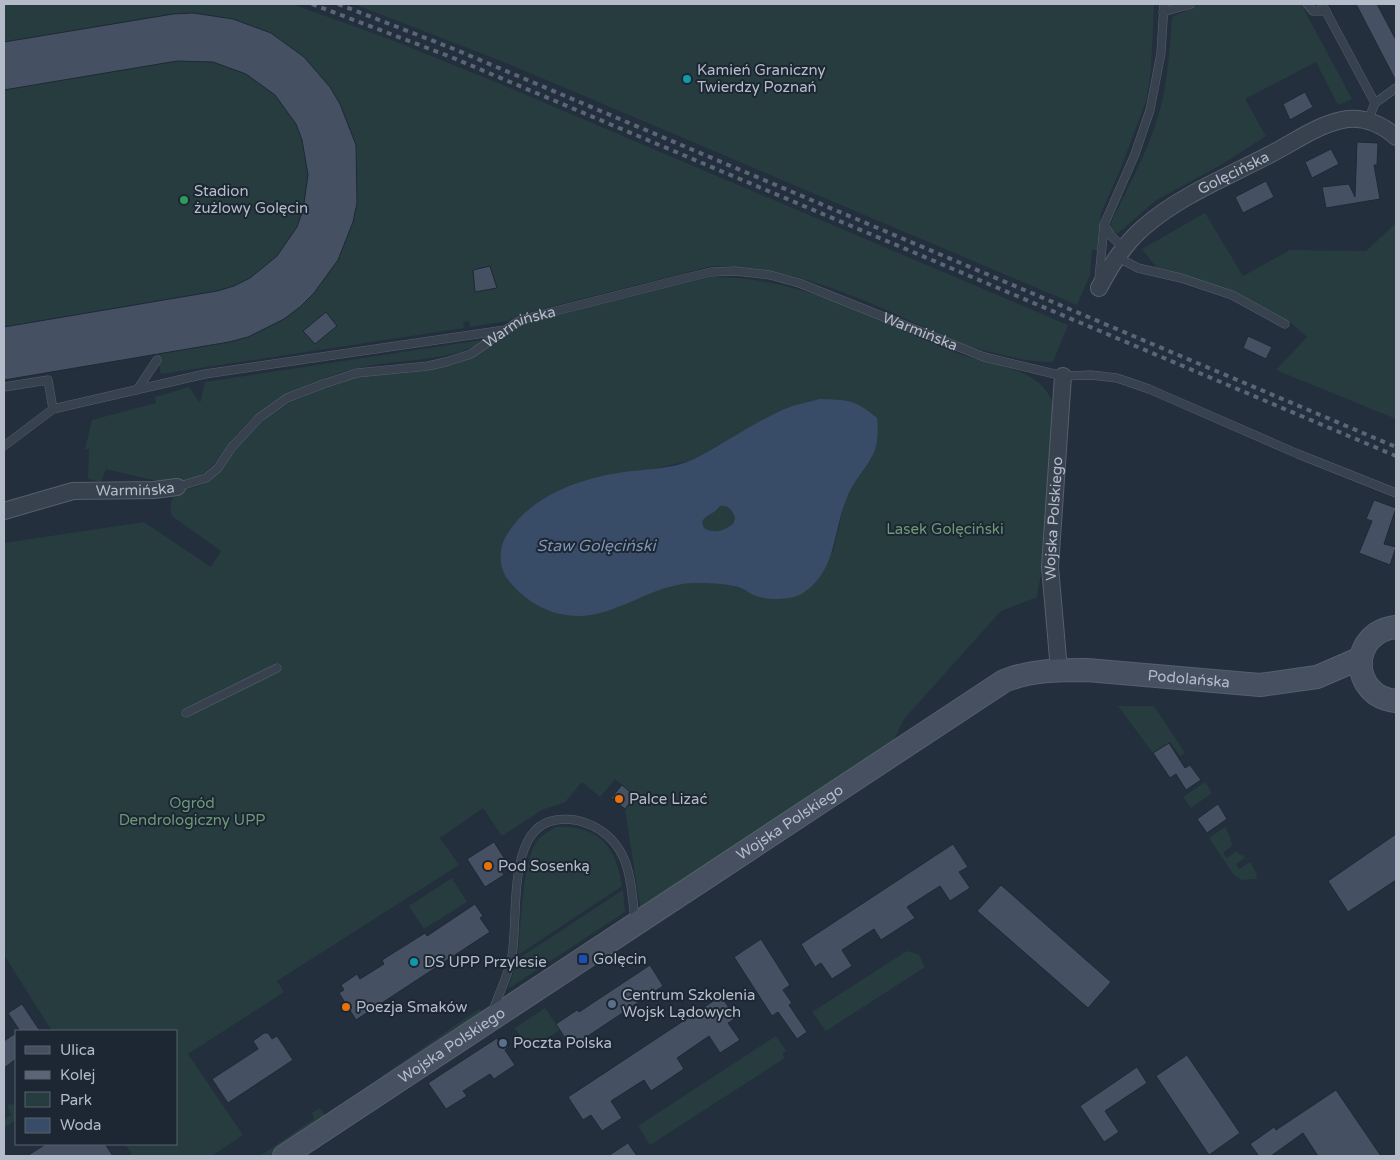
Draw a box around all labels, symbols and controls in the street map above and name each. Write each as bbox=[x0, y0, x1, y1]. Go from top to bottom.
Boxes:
place label: Kamień Graniczny Twierdzy Poznań bbox=[697, 61, 825, 96]
marker: Kamień Graniczny Twierdzy Poznań bbox=[681, 73, 693, 85]
street label: Golęcińska bbox=[1195, 148, 1272, 198]
place label: Stadion żużlowy Golęcin bbox=[194, 182, 308, 217]
marker: Stadion żużlowy Golęcin bbox=[178, 194, 190, 206]
street label: Warmińska bbox=[480, 302, 557, 352]
street label: Warmińska bbox=[880, 308, 960, 354]
street label: Wojska Polskiego bbox=[1041, 456, 1066, 581]
street label: Warmińska bbox=[95, 478, 176, 500]
park label: Lasek Golęciński bbox=[886, 520, 1004, 538]
water label: Staw Golęciński bbox=[537, 536, 657, 556]
street label: Podolańska bbox=[1147, 666, 1231, 691]
street label: Wojska Polskiego bbox=[733, 781, 847, 864]
place label: Palce Lizać bbox=[629, 790, 707, 808]
marker: Palce Lizać bbox=[613, 793, 625, 805]
park label: Ogród Dendrologiczny UPP bbox=[119, 794, 265, 829]
place label: Pod Sosenką bbox=[498, 857, 590, 875]
marker: Pod Sosenką bbox=[482, 860, 494, 872]
place label: Golęcin bbox=[593, 950, 647, 968]
place label: DS UPP Przylesie bbox=[424, 953, 547, 971]
marker: Golęcin bbox=[577, 953, 589, 965]
marker: DS UPP Przylesie bbox=[408, 956, 420, 968]
place label: Centrum Szkolenia Wojsk Lądowych bbox=[622, 986, 755, 1021]
place label: Poezja Smaków bbox=[356, 998, 467, 1016]
marker: Centrum Szkolenia Wojsk Lądowych bbox=[606, 998, 618, 1010]
marker: Poezja Smaków bbox=[340, 1001, 352, 1013]
street label: Wojska Polskiego bbox=[395, 1004, 508, 1087]
legend bbox=[15, 1030, 178, 1145]
place label: Poczta Polska bbox=[513, 1034, 612, 1052]
marker: Poczta Polska bbox=[497, 1037, 509, 1049]
text: Ulica bbox=[60, 1041, 95, 1059]
text: Kolej bbox=[60, 1066, 95, 1084]
text: Park bbox=[60, 1091, 92, 1109]
text: Woda bbox=[60, 1116, 102, 1134]

